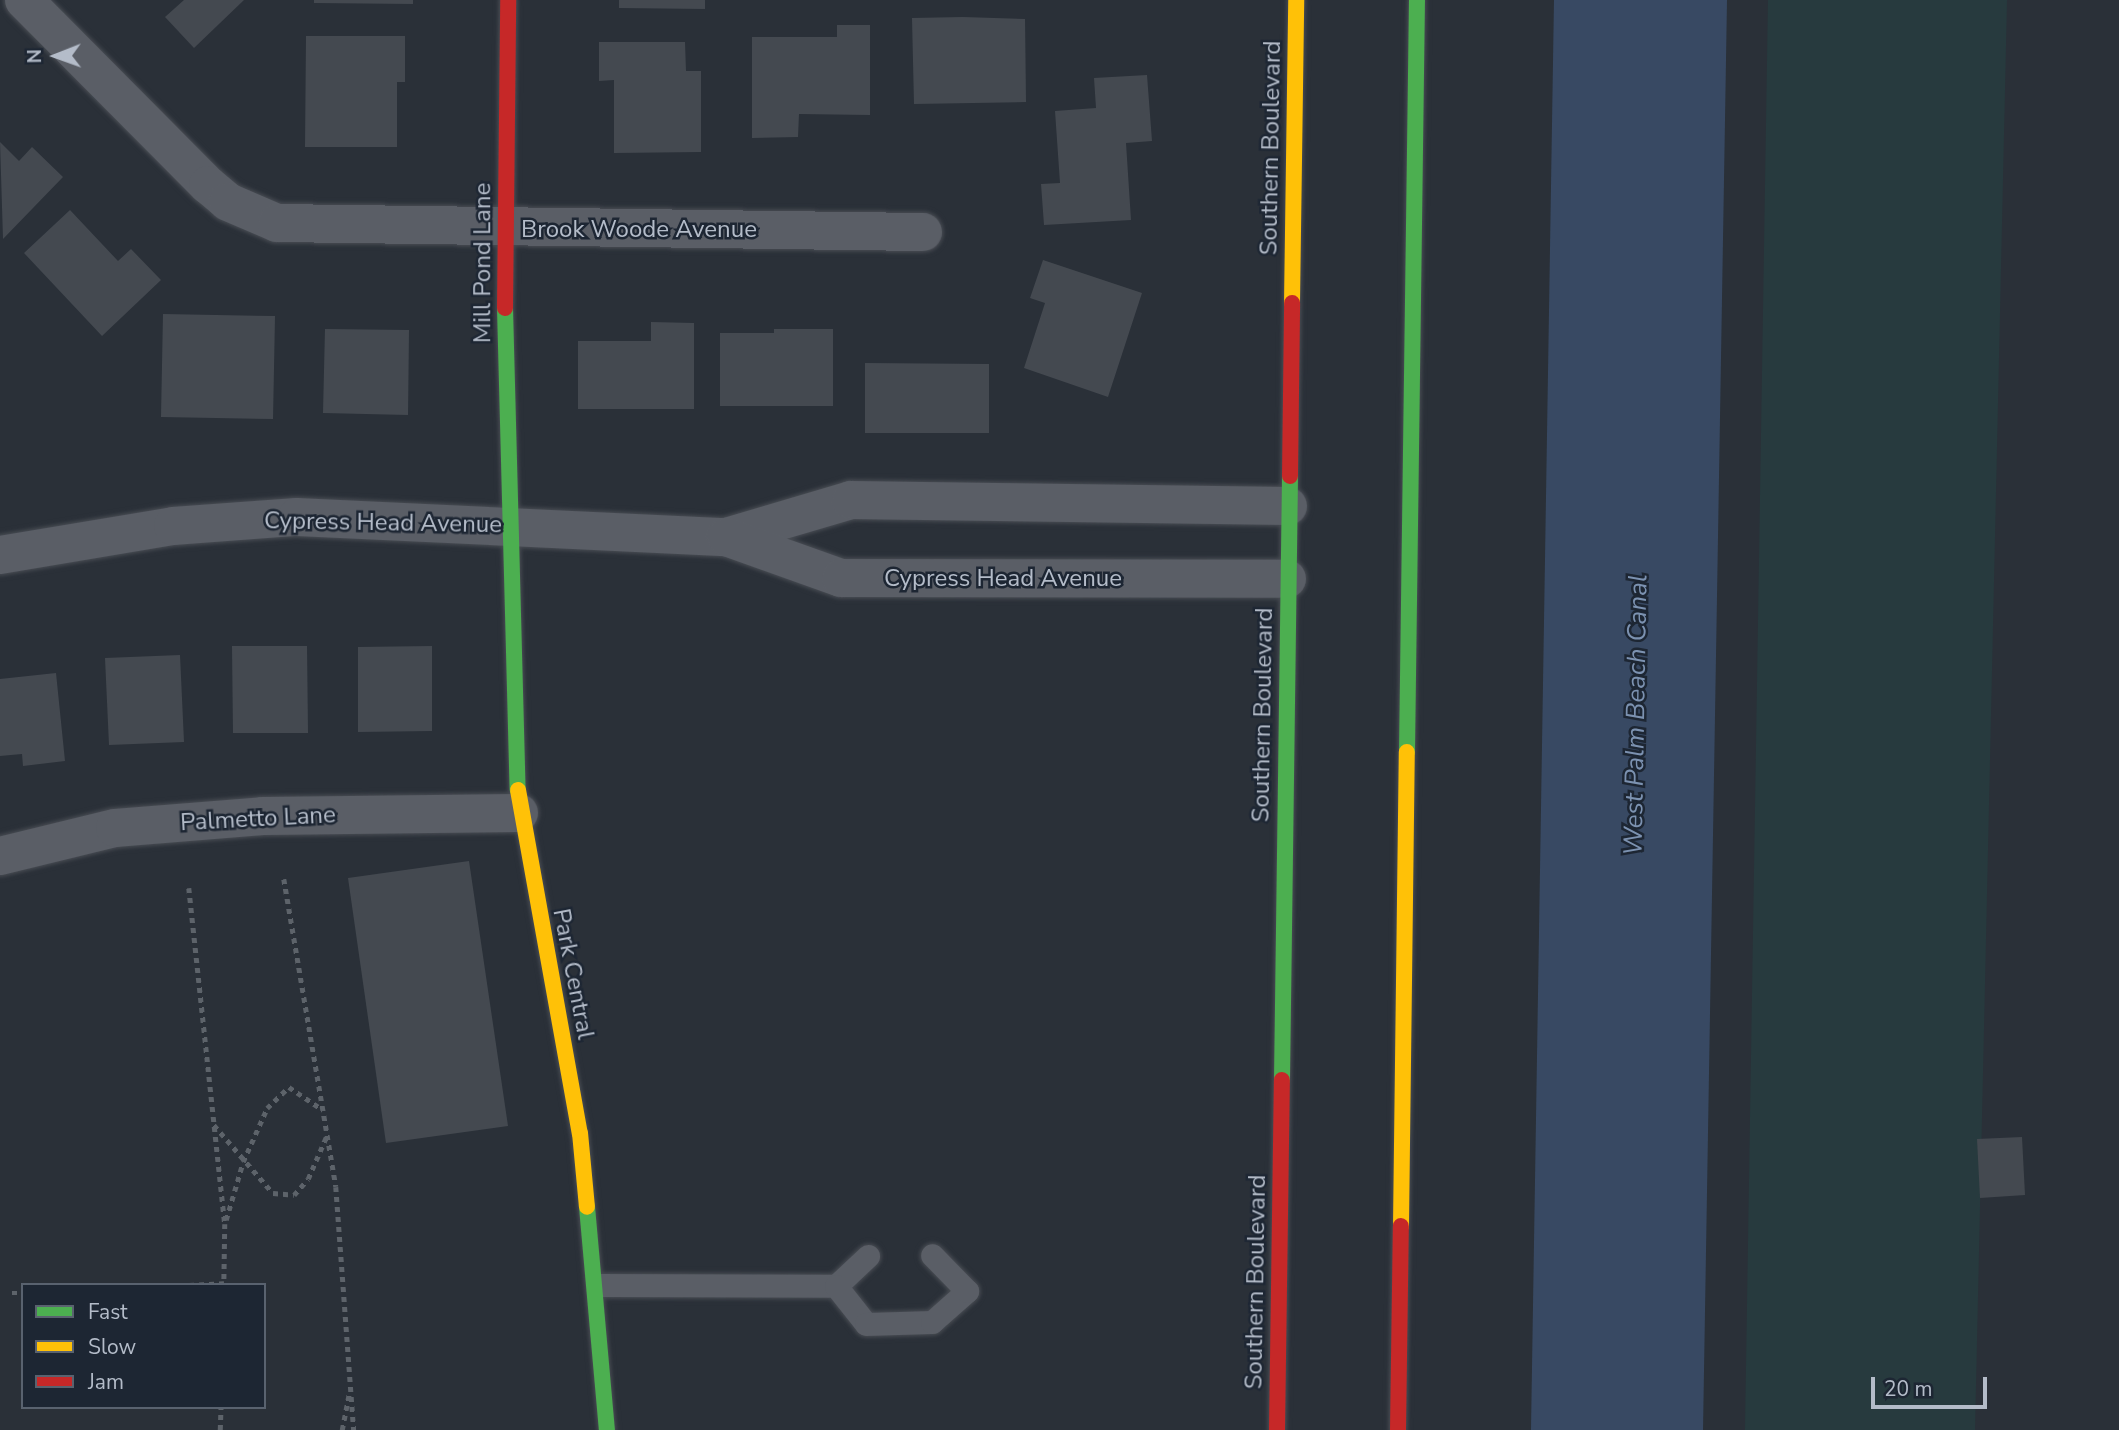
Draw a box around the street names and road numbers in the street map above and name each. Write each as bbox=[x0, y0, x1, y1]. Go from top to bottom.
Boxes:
street label: Southern Boulevard bbox=[1255, 40, 1287, 256]
street label: Mill Pond Lane bbox=[469, 183, 497, 343]
street label: Brook Woode Avenue bbox=[521, 216, 757, 244]
street label: Cypress Head Avenue bbox=[264, 507, 502, 539]
street label: Cypress Head Avenue bbox=[884, 565, 1122, 593]
street label: Southern Boulevard bbox=[1247, 607, 1279, 823]
street label: Palmetto Lane bbox=[179, 801, 337, 837]
street label: Park Central bbox=[546, 906, 600, 1042]
street label: Southern Boulevard bbox=[1240, 1174, 1272, 1390]

